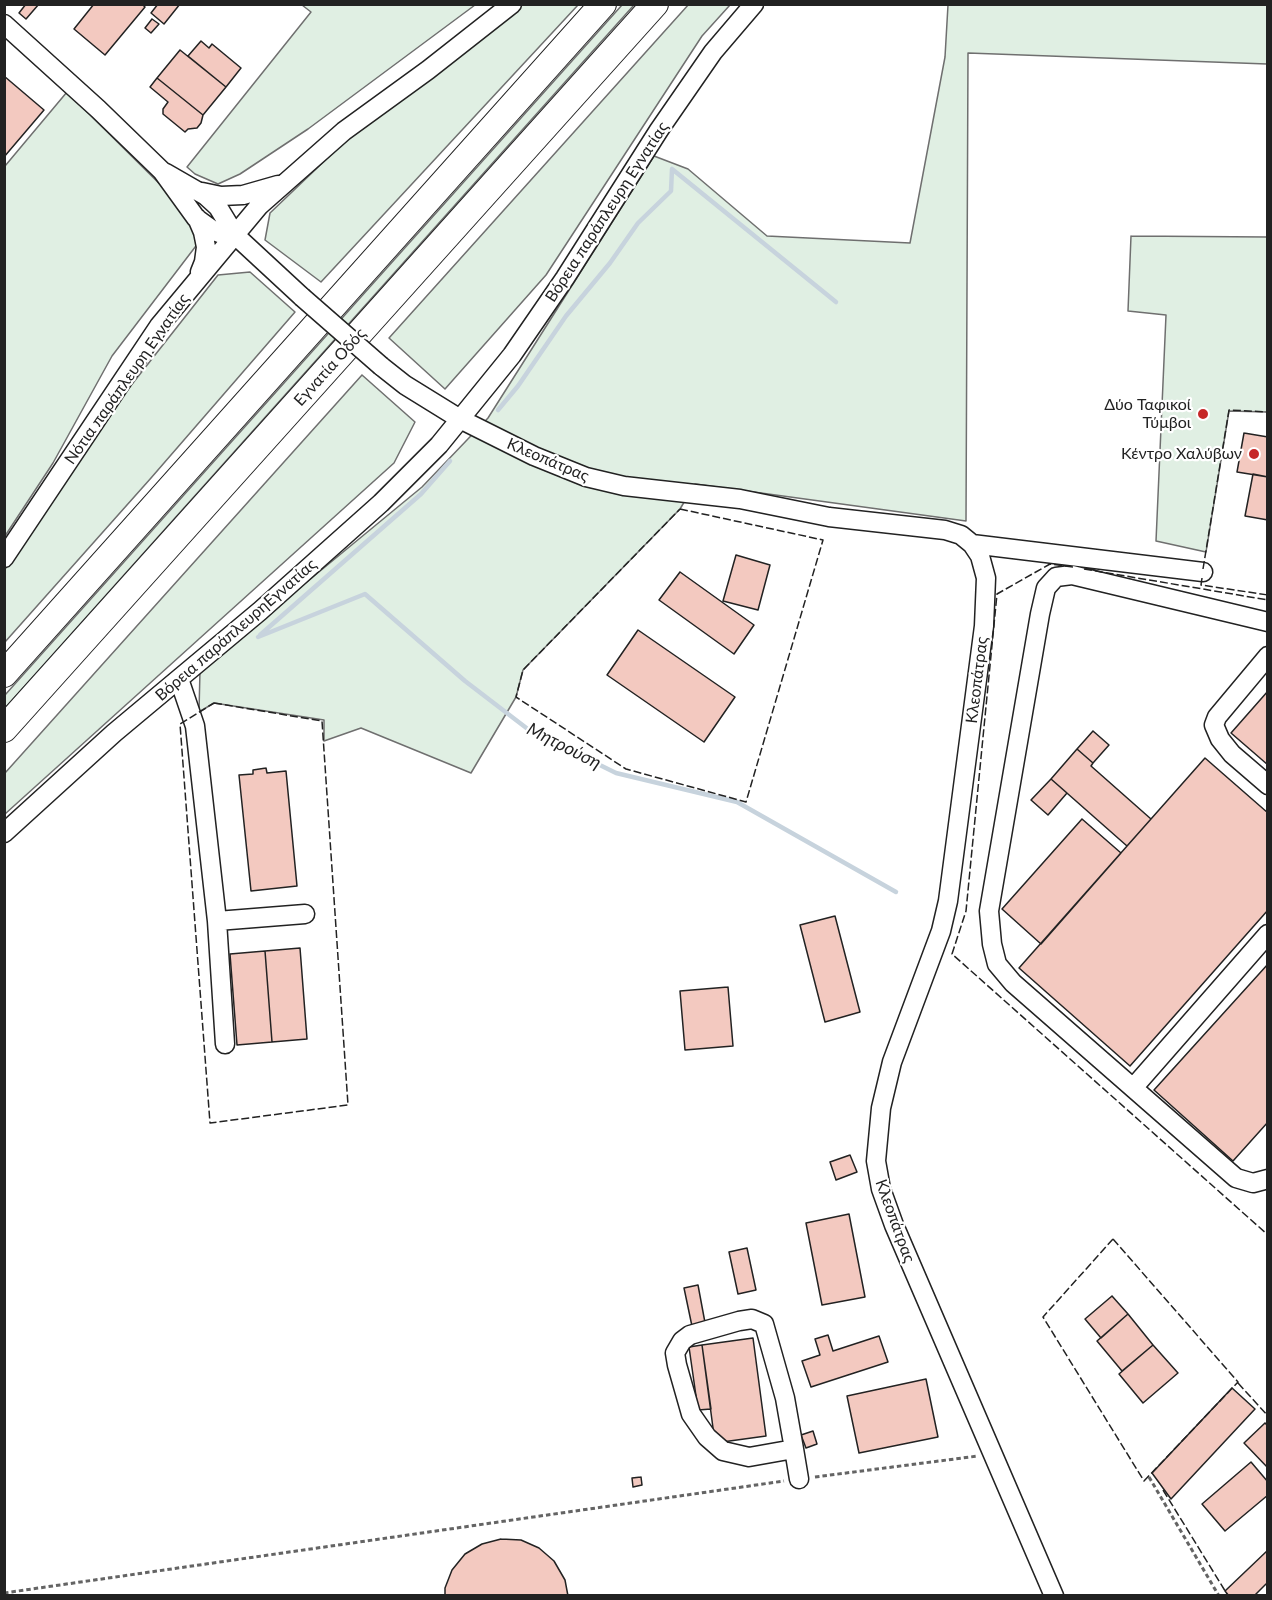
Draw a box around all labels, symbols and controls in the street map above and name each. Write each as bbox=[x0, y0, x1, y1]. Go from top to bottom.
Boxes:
street label: Βόρεια παράπλευρη Εγνατίας bbox=[541, 118, 673, 306]
street label: Νότια παράπλευρη Εγνατίας bbox=[61, 290, 193, 468]
street label: Εγνατία Οδός bbox=[290, 324, 370, 410]
place label: Δύο Ταφικοί Τύμβοι bbox=[1104, 395, 1191, 433]
marker: Δύο Ταφικοί Τύμβοι bbox=[1196, 407, 1210, 421]
street label: Κλεοπάτρας bbox=[504, 434, 592, 486]
place label: Κέντρο Χαλύβων bbox=[1121, 444, 1242, 464]
marker: Κέντρο Χαλύβων bbox=[1247, 447, 1261, 461]
street label: Βόρεια παράπλευρηΕγνατίας bbox=[152, 555, 320, 705]
street label: Κλεοπάτρας bbox=[962, 635, 992, 725]
water label: Μητρούση bbox=[523, 718, 605, 774]
street label: Κλεοπάτρας bbox=[871, 1177, 919, 1265]

